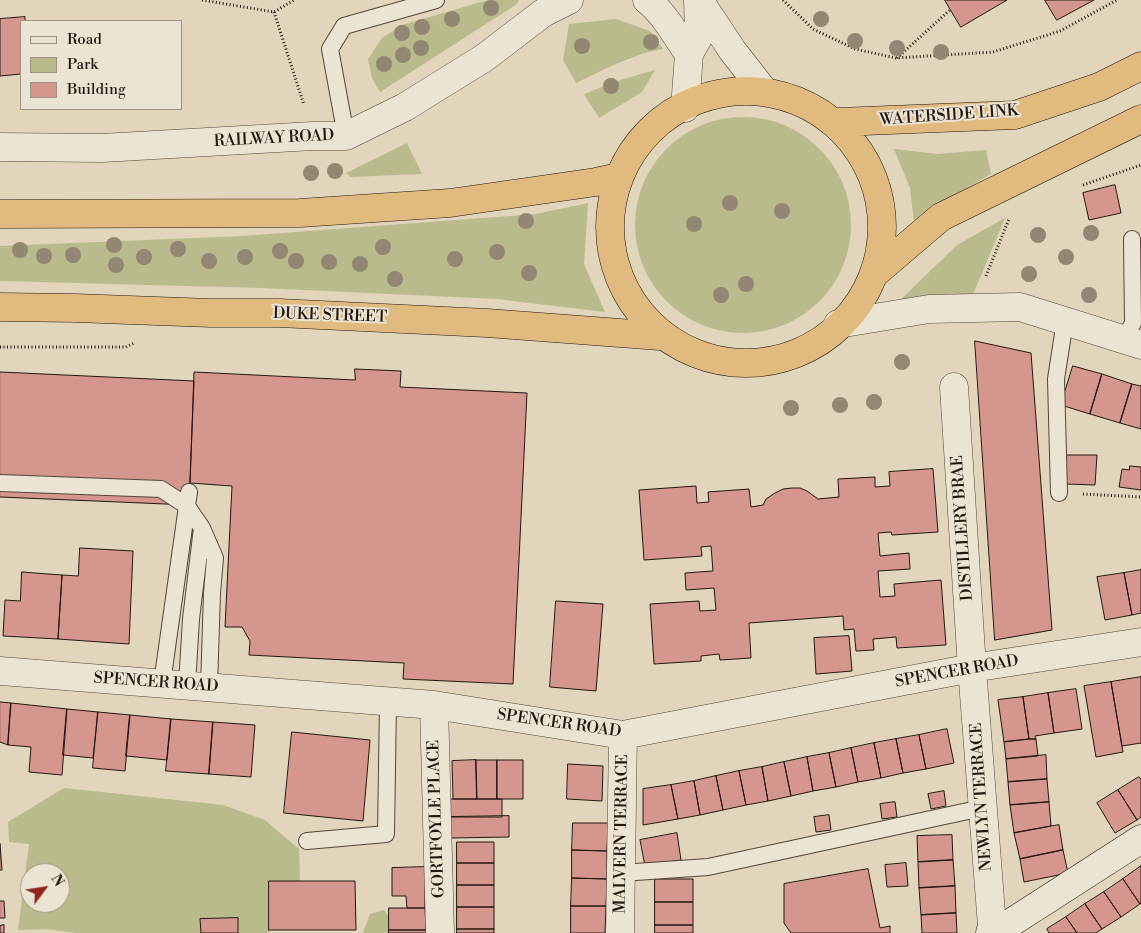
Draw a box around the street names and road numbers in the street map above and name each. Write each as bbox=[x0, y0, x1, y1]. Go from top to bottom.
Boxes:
street label: WATERSIDE LINK bbox=[879, 102, 1019, 130]
street label: RAILWAY ROAD bbox=[213, 126, 335, 152]
street label: DUKE STREET bbox=[273, 304, 387, 328]
street label: DISTILLERY BRAE bbox=[948, 455, 978, 601]
street label: SPENCER ROAD bbox=[894, 652, 1020, 692]
street label: SPENCER ROAD bbox=[93, 669, 219, 697]
street label: SPENCER ROAD bbox=[496, 706, 622, 742]
street label: NEWLYN TERRACE bbox=[967, 722, 997, 872]
street label: GORTFOYLE PLACE bbox=[425, 740, 449, 898]
street label: MALVERN TERRACE bbox=[611, 754, 633, 914]

